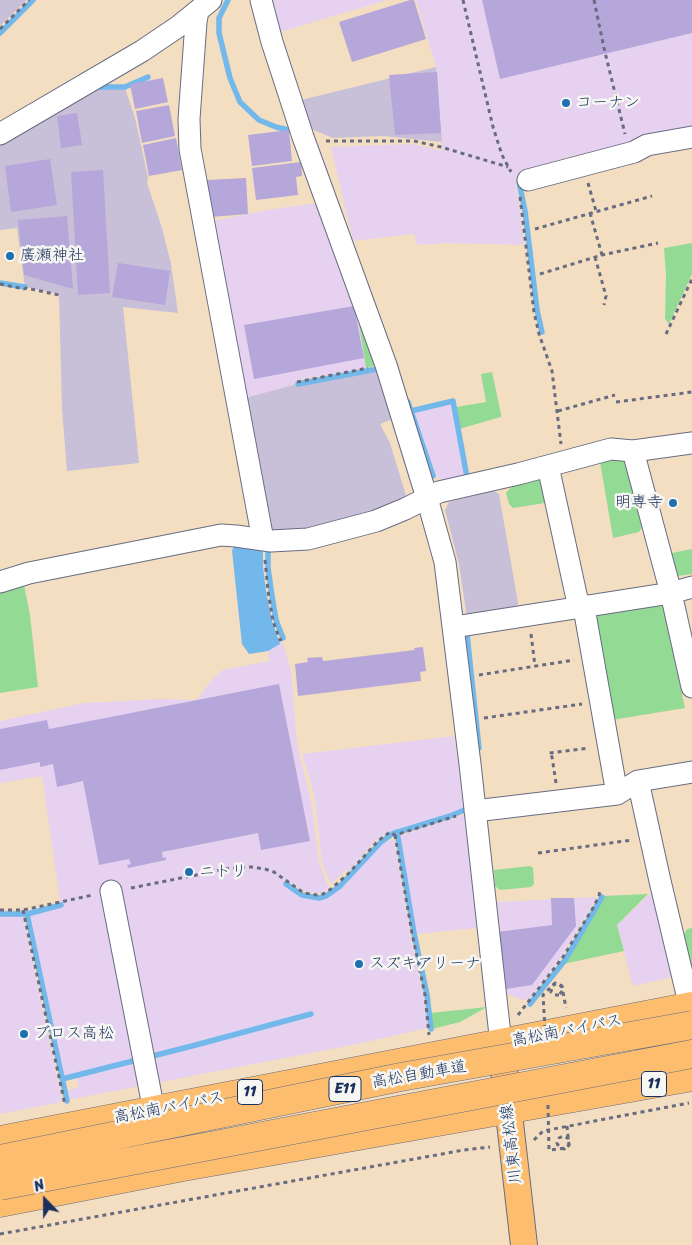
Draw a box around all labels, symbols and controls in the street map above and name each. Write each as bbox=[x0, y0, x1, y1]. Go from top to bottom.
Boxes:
place label: コーナン bbox=[576, 93, 640, 113]
marker: コーナン bbox=[560, 97, 572, 109]
place label: 廣瀬神社 bbox=[20, 246, 84, 266]
marker: 廣瀬神社 bbox=[4, 250, 16, 262]
place label: 明専寺 bbox=[615, 493, 663, 513]
marker: 明専寺 bbox=[667, 497, 679, 509]
place label: ニトリ bbox=[199, 862, 247, 882]
marker: ニトリ bbox=[183, 866, 195, 878]
place label: スズキアリーナ bbox=[369, 954, 481, 974]
marker: スズキアリーナ bbox=[353, 958, 365, 970]
street label: 高松南バイパス bbox=[510, 1011, 624, 1051]
place label: ブロス高松 bbox=[34, 1024, 114, 1044]
marker: ブロス高松 bbox=[18, 1028, 30, 1040]
street label: 高松自動車道 bbox=[370, 1057, 468, 1093]
road number: 11 bbox=[642, 1072, 666, 1096]
road number: E11 bbox=[329, 1076, 361, 1102]
road number: 11 bbox=[238, 1080, 262, 1104]
street label: 高松南バイパス bbox=[112, 1088, 226, 1128]
street label: 川東高松線 bbox=[498, 1103, 526, 1185]
text: N bbox=[30, 1172, 48, 1199]
north arrow bbox=[20, 1175, 70, 1225]

